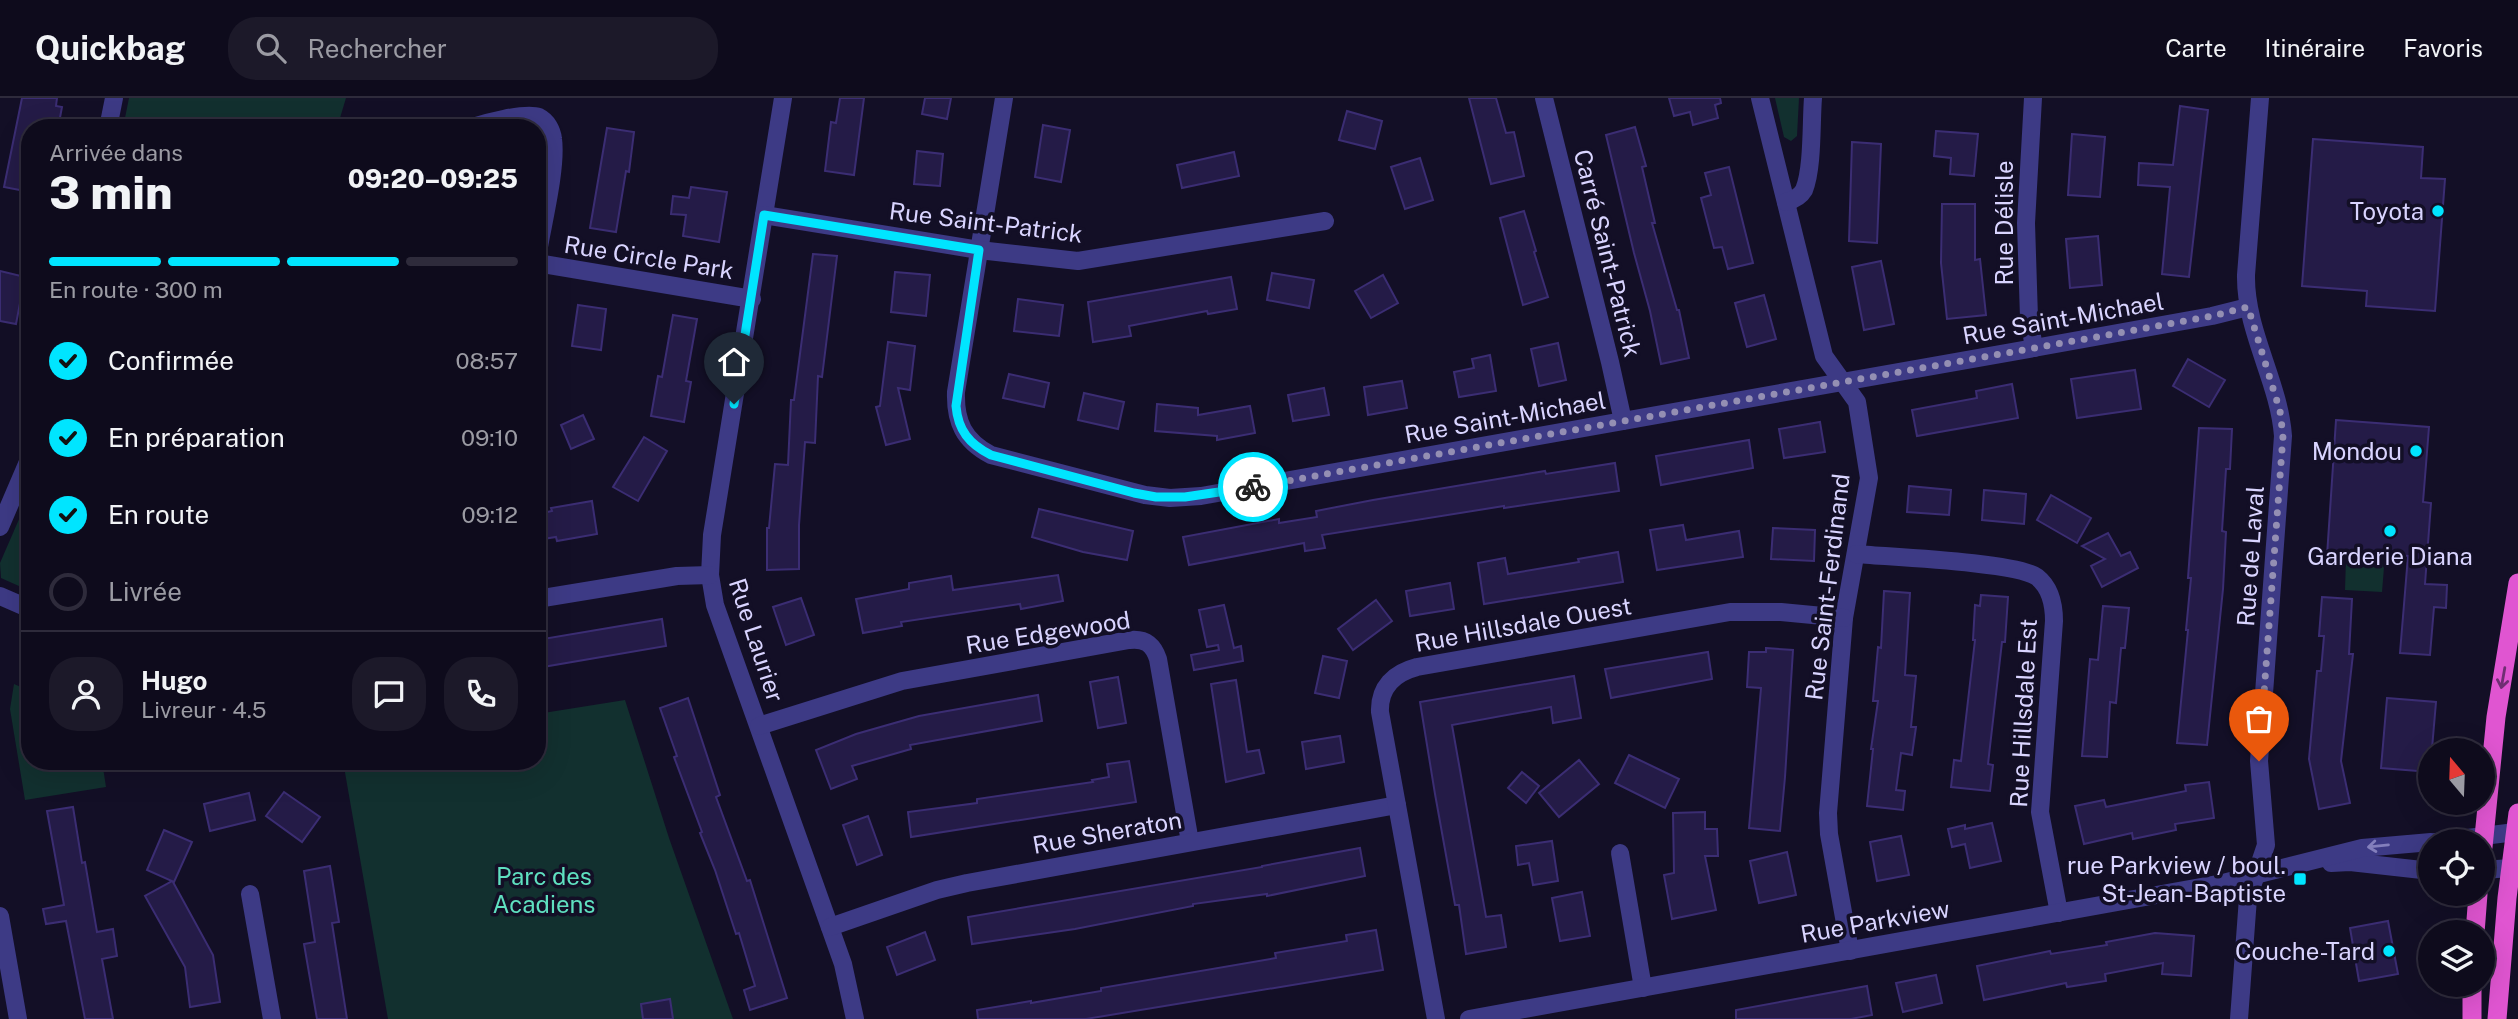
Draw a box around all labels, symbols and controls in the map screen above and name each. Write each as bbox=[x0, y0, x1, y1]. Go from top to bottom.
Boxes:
search box bbox=[228, 17, 718, 80]
text: Quickbag bbox=[35, 29, 186, 67]
icon: search bbox=[252, 29, 290, 67]
text: Rechercher bbox=[308, 33, 447, 64]
text: Carte bbox=[2165, 34, 2227, 62]
text: Itinéraire bbox=[2265, 34, 2365, 62]
text: Favoris bbox=[2403, 34, 2483, 62]
text: Arrivée dans bbox=[49, 139, 183, 166]
street label: Carré Saint-Patrick bbox=[1569, 146, 1647, 360]
street label: Rue Délisle bbox=[1990, 161, 2018, 285]
text: 09:20–09:25 bbox=[348, 163, 518, 194]
text: 3 min bbox=[49, 165, 173, 219]
street label: Rue Saint-Patrick bbox=[888, 196, 1084, 248]
place label: Toyota bbox=[2350, 197, 2424, 225]
marker: Toyota bbox=[2430, 203, 2446, 219]
street label: Rue Circle Park bbox=[562, 230, 736, 284]
text: En route · 300 m bbox=[49, 276, 223, 303]
street label: Rue Saint-Michael bbox=[1960, 287, 2166, 349]
pin bbox=[704, 332, 764, 404]
icon: check bbox=[49, 342, 87, 380]
icon: home bbox=[715, 343, 753, 381]
text: Confirmée bbox=[108, 345, 234, 376]
text: 08:57 bbox=[455, 347, 518, 374]
street label: Rue Saint-Michael bbox=[1402, 386, 1608, 448]
icon: check bbox=[49, 419, 87, 457]
text: En préparation bbox=[108, 422, 285, 453]
text: 09:10 bbox=[461, 424, 518, 451]
place label: Mondou bbox=[2312, 437, 2402, 465]
marker: Mondou bbox=[2408, 443, 2424, 459]
courier bbox=[1218, 452, 1288, 522]
icon: bike bbox=[1234, 468, 1272, 506]
street label: Rue Saint-Ferdinand bbox=[1799, 472, 1855, 702]
street label: Rue de Laval bbox=[2231, 485, 2269, 627]
icon: check bbox=[49, 496, 87, 534]
text: En route bbox=[108, 499, 209, 530]
text: 09:12 bbox=[461, 501, 518, 528]
marker: Garderie Diana bbox=[2382, 523, 2398, 539]
place label: Garderie Diana bbox=[2307, 542, 2473, 570]
street label: Rue Laurier bbox=[724, 575, 790, 705]
text: Livrée bbox=[108, 576, 182, 607]
street label: Rue Hillsdale Ouest bbox=[1412, 591, 1634, 657]
street label: Rue Edgewood bbox=[964, 605, 1132, 659]
street label: Rue Hillsdale Est bbox=[2004, 618, 2042, 808]
button: person bbox=[49, 657, 123, 731]
button: chat bbox=[352, 657, 426, 731]
button: phone bbox=[444, 657, 518, 731]
text: Hugo bbox=[141, 665, 207, 696]
one-way arrow bbox=[2496, 666, 2509, 689]
pin bbox=[2229, 689, 2289, 761]
text: Livreur · 4.5 bbox=[141, 696, 267, 723]
icon: bag bbox=[2240, 700, 2278, 738]
north arrow bbox=[2418, 738, 2496, 816]
map controls bbox=[2418, 738, 2495, 997]
street label: Rue Sheraton bbox=[1030, 805, 1184, 859]
button: locate bbox=[2418, 829, 2495, 906]
one-way arrow bbox=[2367, 840, 2390, 853]
place label: rue Parkview / boul. St-Jean-Baptiste bbox=[2067, 851, 2286, 907]
park label: Parc des Acadiens bbox=[493, 862, 595, 918]
marker: rue Parkview / boul. St-Jean-Baptiste bbox=[2292, 871, 2308, 887]
street label: Rue Parkview bbox=[1798, 894, 1952, 948]
button: layers bbox=[2418, 920, 2495, 997]
place label: Couche-Tard bbox=[2235, 937, 2375, 965]
marker: Couche-Tard bbox=[2381, 943, 2397, 959]

